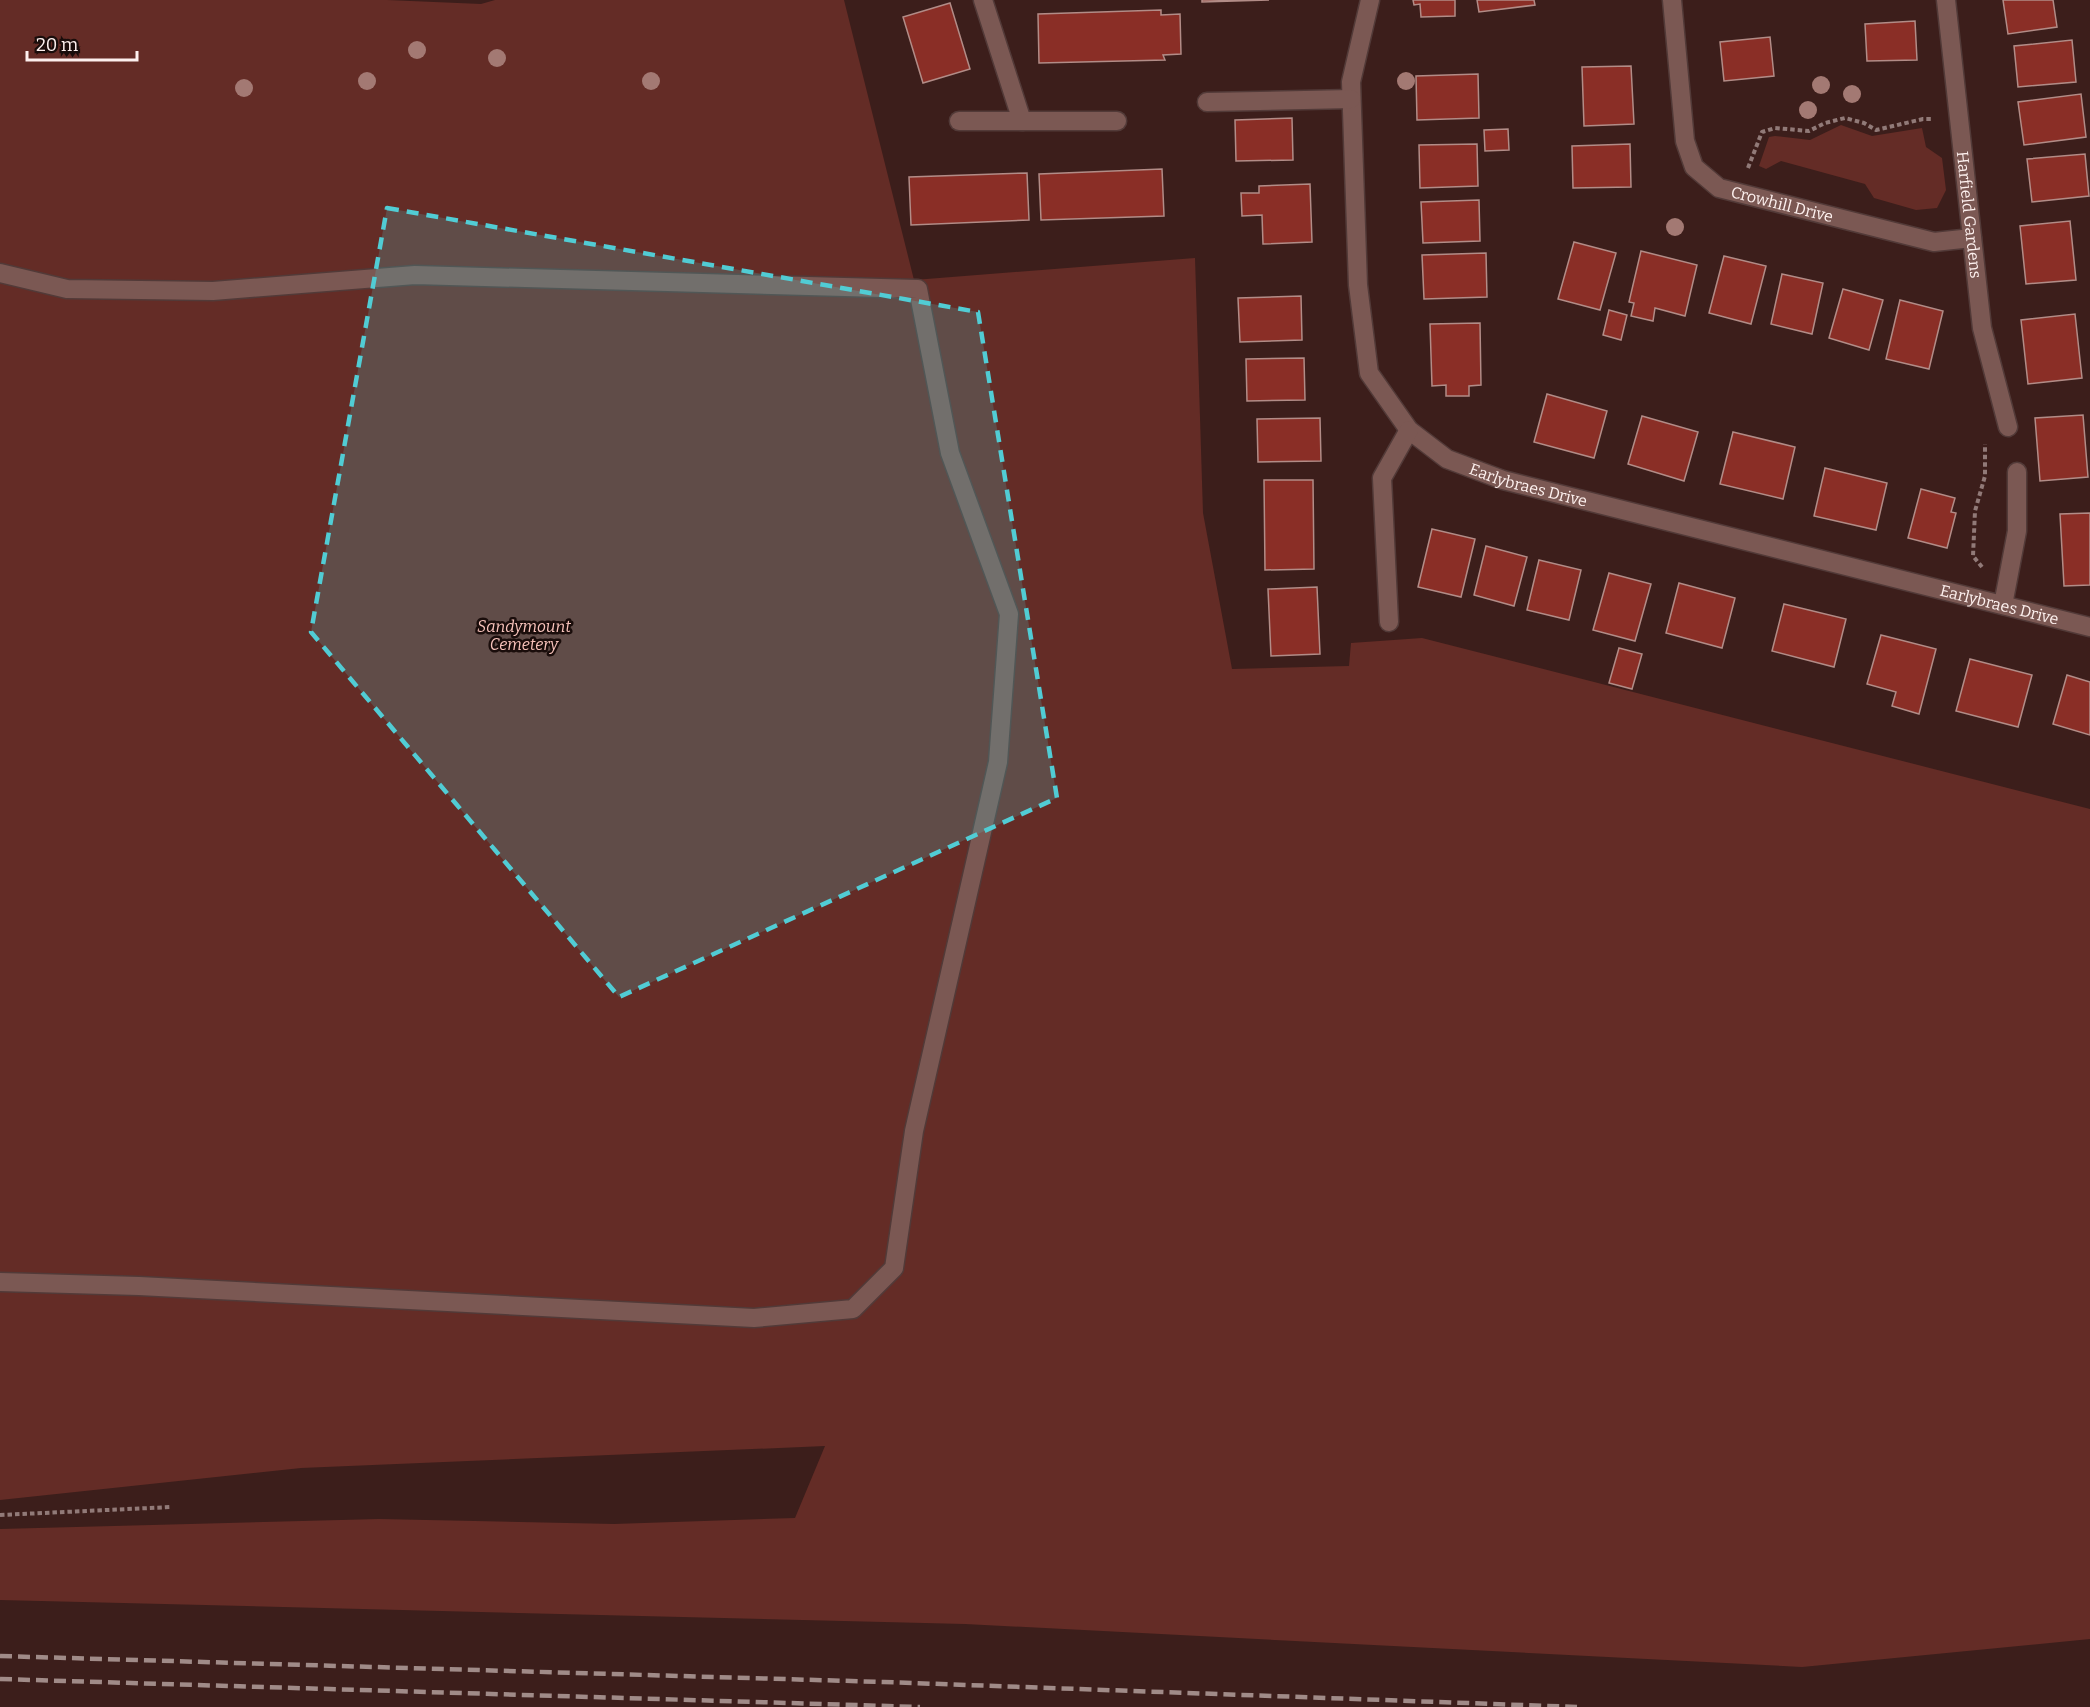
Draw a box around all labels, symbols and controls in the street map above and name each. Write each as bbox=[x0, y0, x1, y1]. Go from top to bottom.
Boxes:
scale bar bbox=[27, 24, 136, 62]
text: 20 m bbox=[36, 34, 78, 56]
street label: Harfield Gardens bbox=[1953, 150, 1985, 279]
street label: Crowhill Drive bbox=[1729, 182, 1835, 226]
street label: Earlybraes Drive bbox=[1467, 459, 1589, 511]
street label: Earlybraes Drive bbox=[1938, 581, 2061, 629]
park label: Sandymount Cemetery bbox=[477, 617, 571, 654]

